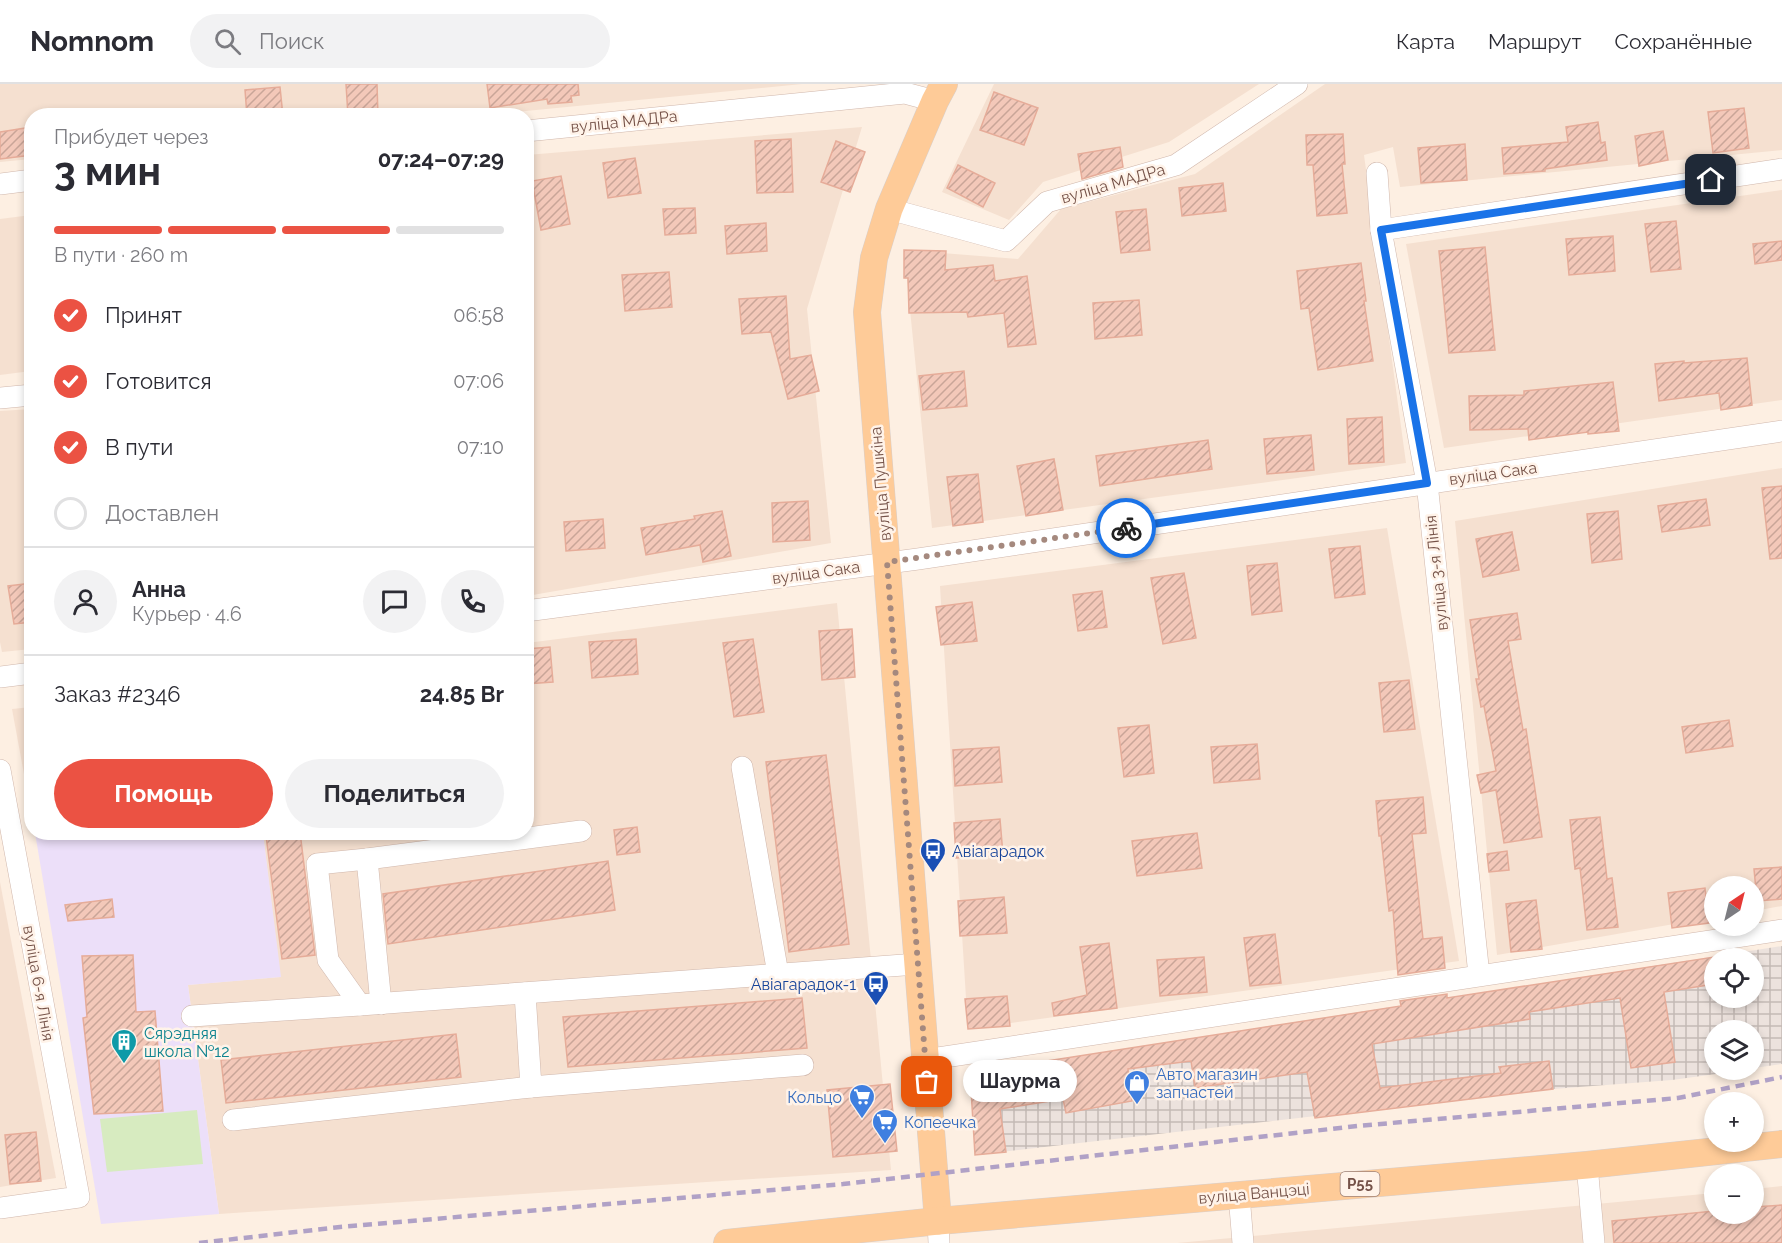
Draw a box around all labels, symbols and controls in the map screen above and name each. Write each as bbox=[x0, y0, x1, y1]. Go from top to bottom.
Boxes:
search box bbox=[190, 14, 610, 68]
text: Nomnom bbox=[30, 25, 154, 58]
icon: search bbox=[211, 25, 244, 58]
text: Поиск bbox=[259, 28, 325, 54]
text: Карта bbox=[1396, 29, 1455, 54]
text: Маршрут bbox=[1488, 29, 1581, 54]
text: Сохранённые bbox=[1614, 29, 1752, 54]
street label: вуліца МАДРа bbox=[570, 106, 678, 137]
text: Прибудет через bbox=[54, 125, 208, 149]
text: 07:24–07:29 bbox=[378, 146, 504, 172]
text: 3 мин bbox=[54, 148, 161, 194]
pin bbox=[1685, 154, 1736, 205]
street label: вуліца МАДРа bbox=[1059, 160, 1167, 207]
icon: home bbox=[1694, 163, 1727, 196]
text: В пути · 260 m bbox=[54, 243, 188, 267]
icon: check bbox=[54, 299, 87, 332]
text: Принят bbox=[105, 302, 182, 328]
text: 06:58 bbox=[453, 303, 504, 327]
icon: check bbox=[54, 365, 87, 398]
text: Готовится bbox=[105, 368, 212, 394]
text: 07:06 bbox=[453, 369, 504, 393]
street label: вуліца Пушкіна bbox=[866, 426, 895, 542]
icon: check bbox=[54, 431, 87, 464]
text: В пути bbox=[105, 434, 173, 460]
text: 07:10 bbox=[457, 435, 504, 459]
street label: вуліца Сака bbox=[1448, 458, 1538, 489]
courier bbox=[1096, 498, 1156, 558]
text: Доставлен bbox=[105, 500, 219, 526]
icon: bike bbox=[1110, 512, 1143, 545]
street label: вуліца 3-я Лінія bbox=[1421, 514, 1452, 632]
street label: вуліца Сака bbox=[771, 557, 861, 588]
button: person bbox=[54, 570, 117, 633]
button: chat bbox=[363, 570, 426, 633]
button: phone bbox=[441, 570, 504, 633]
text: Анна bbox=[132, 576, 186, 602]
text: Курьер · 4.6 bbox=[132, 602, 242, 626]
text: Заказ #2346 bbox=[54, 681, 181, 707]
text: 24.85 Br bbox=[420, 681, 504, 707]
button: Помощь bbox=[54, 759, 273, 828]
button: Поделиться bbox=[285, 759, 504, 828]
bus stop icon: Авіагарадок bbox=[918, 836, 948, 874]
place label: Авіагарадок bbox=[952, 842, 1045, 861]
north arrow bbox=[1704, 876, 1764, 936]
map controls bbox=[1704, 876, 1764, 1224]
street label: вуліца 6-я Лінія bbox=[19, 924, 58, 1042]
button: locate bbox=[1704, 948, 1764, 1008]
bus stop icon: Авіагарадок-1 bbox=[861, 969, 891, 1007]
place label: Авіагарадок-1 bbox=[751, 975, 856, 994]
button: layers bbox=[1704, 1020, 1764, 1080]
place label: Сярэдняя школа №12 bbox=[144, 1024, 230, 1061]
building icon: Сярэдняя школа №12 bbox=[109, 1027, 139, 1065]
pin bbox=[901, 1056, 952, 1107]
callout: Шаурма bbox=[963, 1061, 1077, 1103]
icon: bag bbox=[910, 1065, 943, 1098]
place label: Авто магазин запчастей bbox=[1156, 1065, 1258, 1102]
shop icon: Авто магазин запчастей bbox=[1122, 1068, 1152, 1106]
text: Шаурма bbox=[980, 1069, 1060, 1093]
supermarket icon: Кольцо bbox=[847, 1082, 877, 1120]
place label: Кольцо bbox=[787, 1088, 842, 1107]
button: + bbox=[1704, 1092, 1764, 1152]
supermarket icon: Копеечка bbox=[870, 1107, 900, 1145]
place label: Копеечка bbox=[904, 1113, 976, 1132]
button: − bbox=[1704, 1164, 1764, 1224]
road number: Р55 bbox=[1340, 1172, 1380, 1196]
street label: вуліца Ванцэці bbox=[1198, 1179, 1310, 1208]

